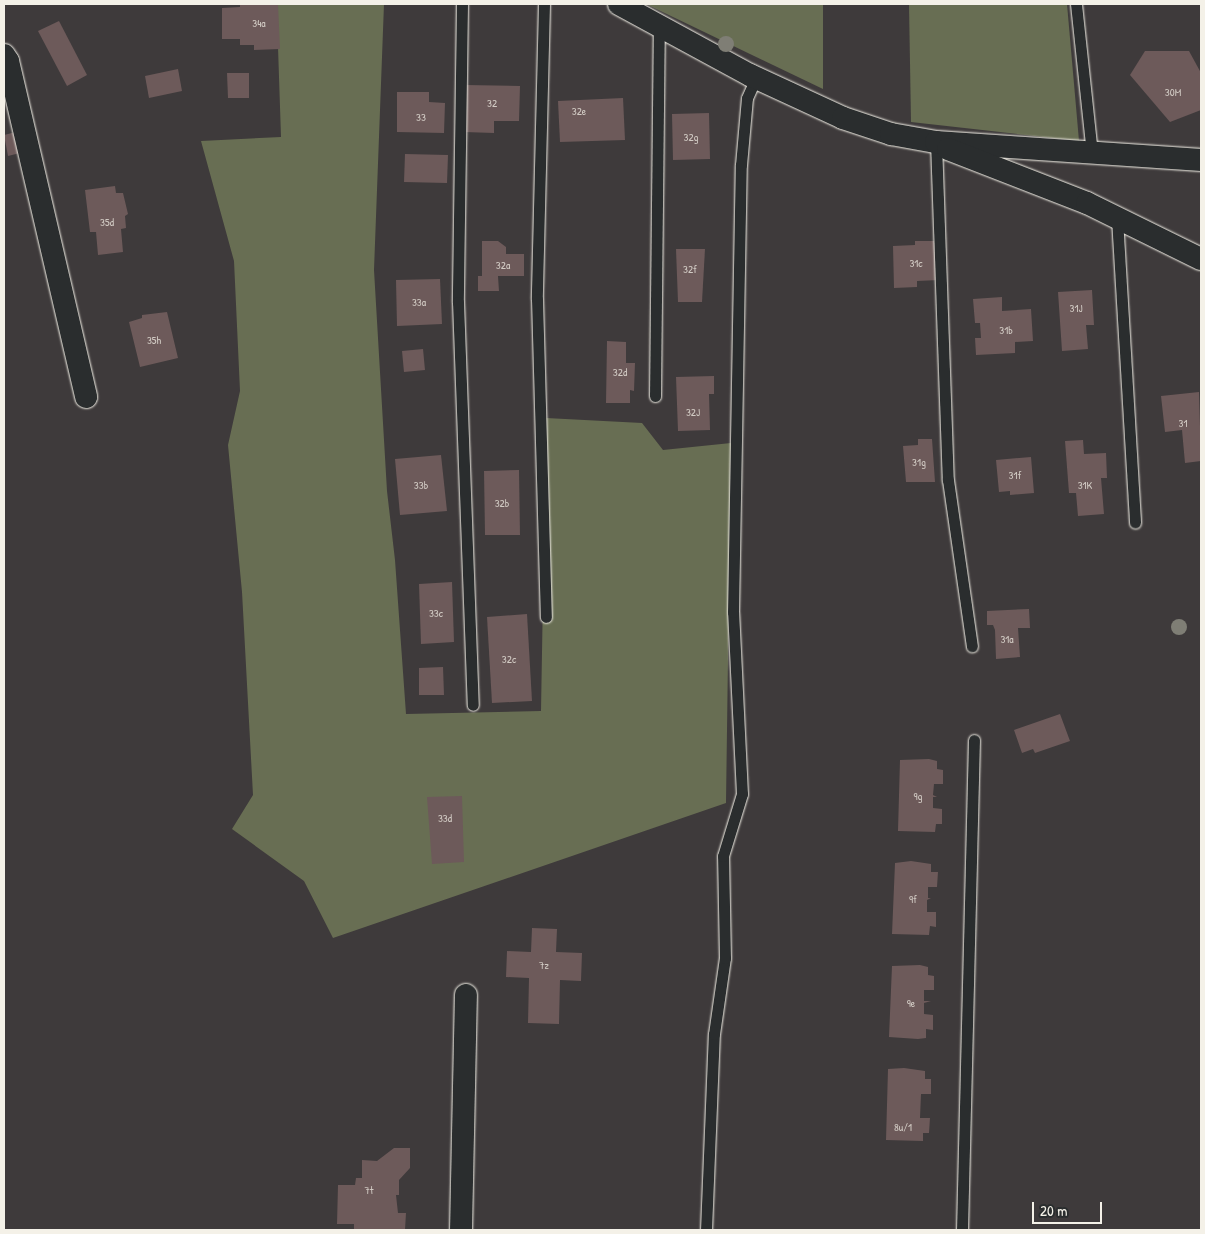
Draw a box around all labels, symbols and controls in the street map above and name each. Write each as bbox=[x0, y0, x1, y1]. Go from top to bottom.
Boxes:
house number: 34a bbox=[252, 16, 266, 30]
house number: 30M bbox=[1165, 85, 1181, 99]
house number: 32 bbox=[487, 96, 497, 110]
house number: 32e bbox=[572, 104, 586, 118]
house number: 33 bbox=[416, 110, 426, 124]
house number: 32g bbox=[684, 130, 698, 144]
house number: 35d bbox=[100, 215, 114, 229]
house number: 31c bbox=[909, 256, 923, 270]
house number: 32a bbox=[496, 258, 510, 272]
house number: 32f bbox=[683, 262, 697, 276]
house number: 33a bbox=[412, 295, 426, 309]
house number: 31J bbox=[1070, 301, 1082, 315]
house number: 31b bbox=[999, 323, 1013, 337]
house number: 35h bbox=[147, 333, 161, 347]
house number: 32d bbox=[613, 365, 627, 379]
house number: 32J bbox=[686, 405, 700, 419]
house number: 31 bbox=[1179, 416, 1187, 430]
house number: 31g bbox=[912, 455, 926, 469]
house number: 31f bbox=[1009, 468, 1021, 482]
house number: 33b bbox=[414, 478, 428, 492]
house number: 31K bbox=[1078, 478, 1092, 492]
house number: 32b bbox=[495, 496, 509, 510]
house number: 33c bbox=[429, 606, 443, 620]
house number: 31a bbox=[1000, 632, 1014, 646]
house number: 32c bbox=[502, 652, 516, 666]
house number: 9g bbox=[914, 789, 922, 803]
house number: 33d bbox=[438, 811, 452, 825]
house number: 9f bbox=[909, 892, 917, 906]
house number: 7z bbox=[539, 958, 549, 972]
house number: 9e bbox=[907, 996, 915, 1010]
house number: 8u/1 bbox=[894, 1120, 912, 1134]
house number: 7t bbox=[364, 1183, 374, 1197]
scale bar bbox=[1035, 1192, 1105, 1224]
text: 20 m bbox=[1040, 1200, 1067, 1221]

